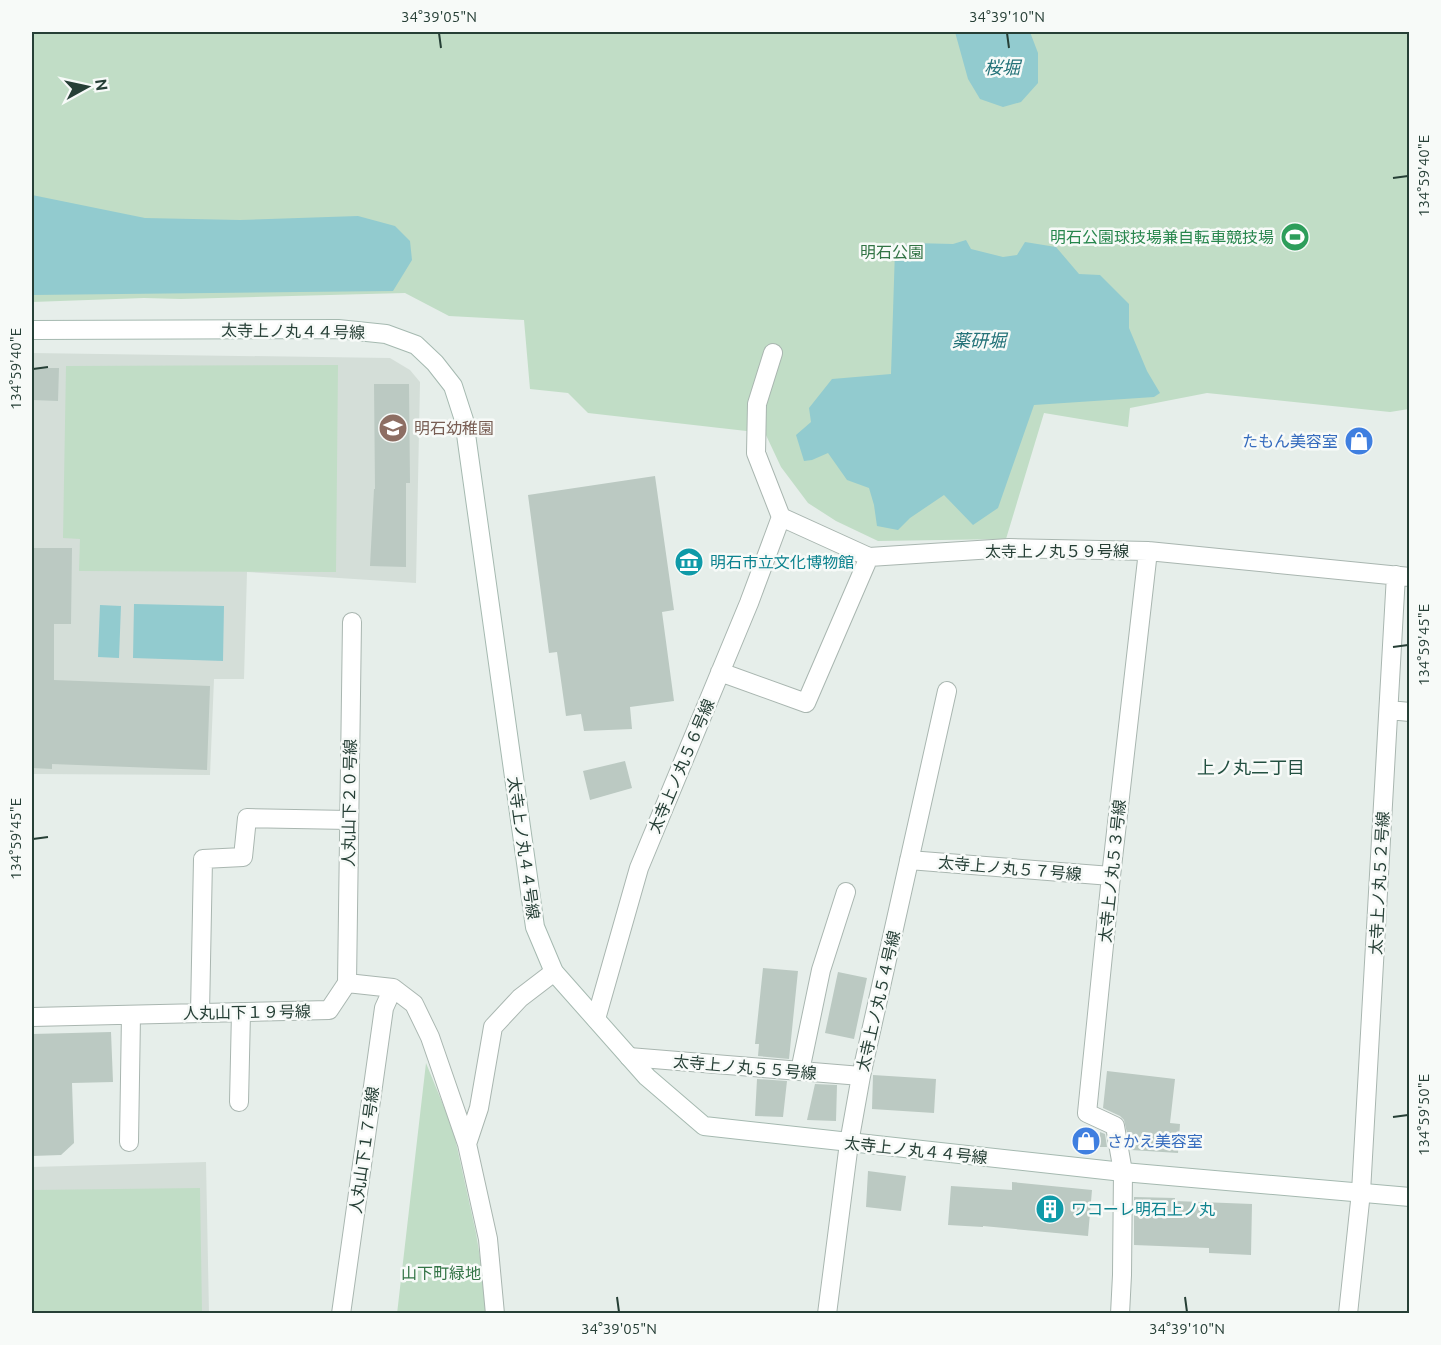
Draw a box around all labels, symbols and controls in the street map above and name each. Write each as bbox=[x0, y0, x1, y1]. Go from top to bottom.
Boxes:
text: 34°39'05"N bbox=[401, 8, 477, 25]
text: 34°39'10"N bbox=[969, 8, 1045, 25]
north arrow bbox=[57, 57, 117, 117]
water label: 桜堀 bbox=[984, 57, 1023, 77]
text: N bbox=[92, 78, 112, 92]
text: 134°59'40"E bbox=[1415, 135, 1432, 217]
sports icon: 明石公園球技場兼自転車競技場 bbox=[1279, 221, 1311, 253]
place label: 明石公園球技場兼自転車競技場 bbox=[1050, 228, 1274, 246]
park label: 明石公園 bbox=[860, 243, 924, 261]
street label: 太寺上ノ丸４４号線 bbox=[221, 321, 365, 341]
text: 134°59'40"E bbox=[7, 328, 24, 410]
water label: 薬研堀 bbox=[952, 330, 1009, 350]
school or university icon: 明石幼稚園 bbox=[377, 412, 409, 444]
place label: 明石幼稚園 bbox=[414, 419, 494, 437]
shop icon: たもん美容室 bbox=[1343, 425, 1375, 457]
place label: たもん美容室 bbox=[1242, 432, 1338, 450]
street label: 太寺上ノ丸５９号線 bbox=[985, 542, 1129, 560]
museum icon: 明石市立文化博物館 bbox=[673, 546, 705, 578]
place label: 明石市立文化博物館 bbox=[710, 553, 854, 571]
text: 134°59'45"E bbox=[1415, 604, 1432, 686]
street label: 太寺上ノ丸５６号線 bbox=[645, 696, 717, 836]
street label: 人丸山下２０号線 bbox=[339, 739, 359, 867]
district label: 上ノ丸二丁目 bbox=[1197, 757, 1305, 777]
street label: 太寺上ノ丸４４号線 bbox=[505, 775, 543, 921]
text: 134°59'45"E bbox=[7, 798, 24, 880]
street label: 太寺上ノ丸５３号線 bbox=[1096, 798, 1128, 944]
street label: 太寺上ノ丸５２号線 bbox=[1366, 811, 1392, 955]
street label: 太寺上ノ丸５７号線 bbox=[937, 853, 1083, 883]
street label: 太寺上ノ丸５４号線 bbox=[853, 929, 903, 1073]
street label: 人丸山下１９号線 bbox=[183, 1002, 311, 1022]
street label: 太寺上ノ丸５５号線 bbox=[672, 1052, 818, 1082]
text: 134°59'50"E bbox=[1415, 1074, 1432, 1156]
street label: 人丸山下１７号線 bbox=[346, 1085, 382, 1215]
shop icon: さかえ美容室 bbox=[1070, 1125, 1102, 1157]
place label: さかえ美容室 bbox=[1107, 1132, 1203, 1150]
street label: 太寺上ノ丸４４号線 bbox=[843, 1134, 989, 1166]
building icon: ワコーレ明石上ノ丸 bbox=[1034, 1193, 1066, 1225]
place label: ワコーレ明石上ノ丸 bbox=[1071, 1200, 1215, 1218]
park label: 山下町緑地 bbox=[401, 1264, 481, 1282]
text: 34°39'05"N bbox=[581, 1320, 657, 1337]
text: 34°39'10"N bbox=[1149, 1320, 1225, 1337]

